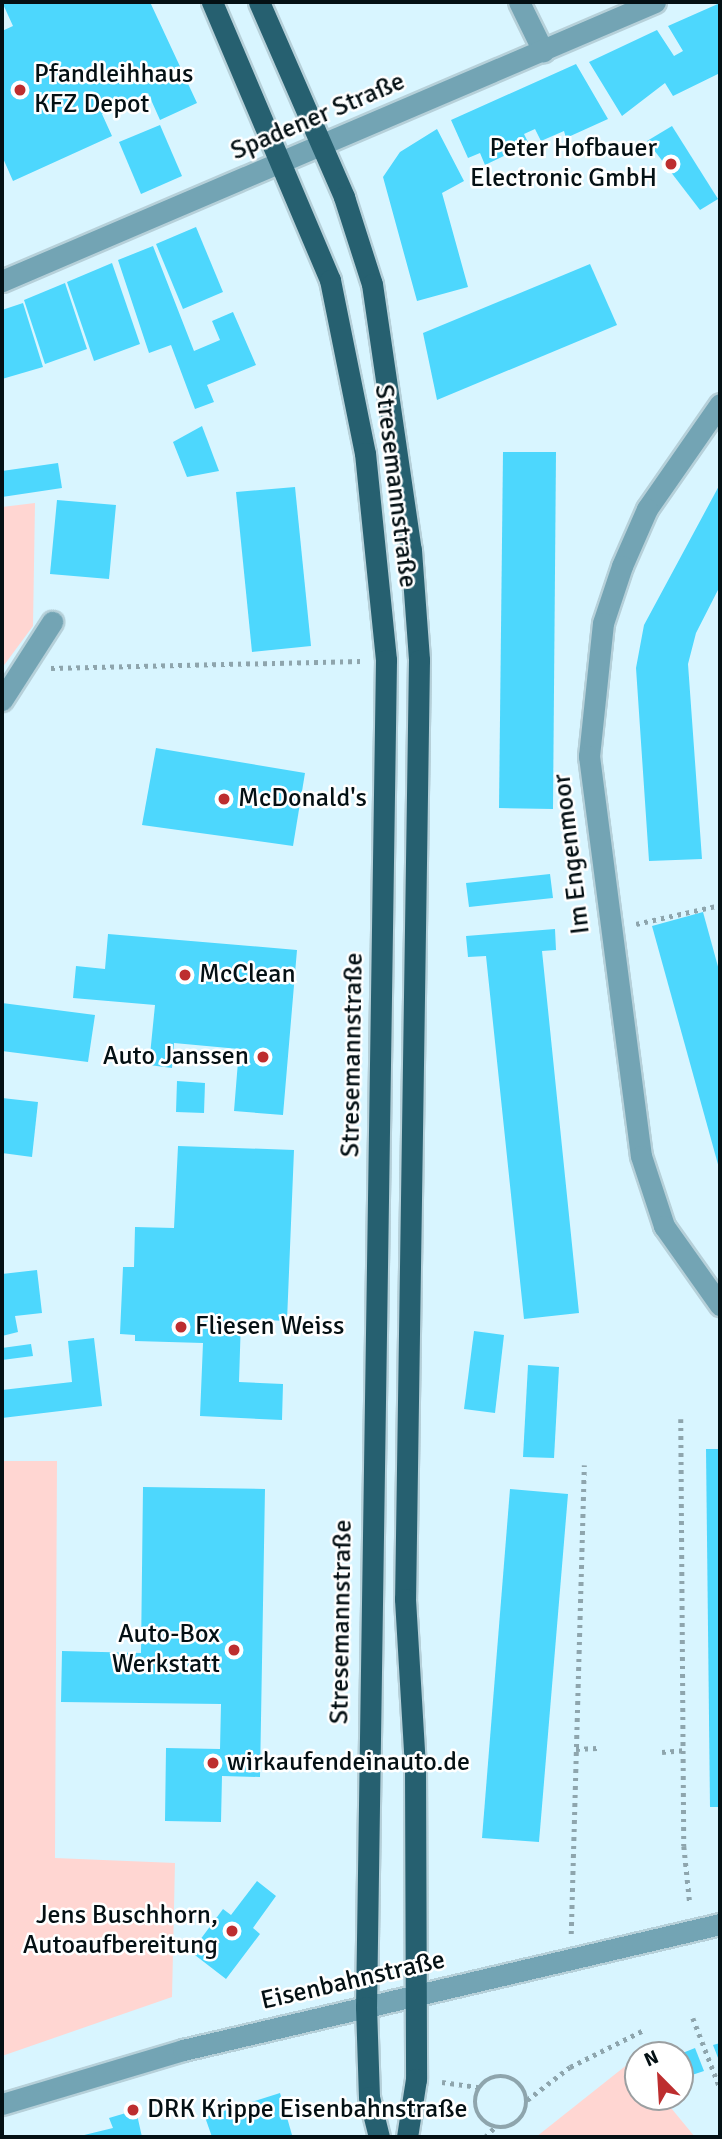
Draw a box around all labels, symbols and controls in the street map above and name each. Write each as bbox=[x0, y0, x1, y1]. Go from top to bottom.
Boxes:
place label: Pfandleihhaus KFZ Depot bbox=[34, 59, 193, 120]
street label: Spadener Straße bbox=[226, 66, 410, 168]
marker: Pfandleihhaus KFZ Depot bbox=[12, 82, 28, 98]
place label: Peter Hofbauer Electronic GmbH bbox=[470, 133, 657, 194]
marker: Peter Hofbauer Electronic GmbH bbox=[663, 156, 679, 172]
street label: Stresemannstraße bbox=[367, 383, 423, 589]
street label: Im Engenmoor bbox=[547, 772, 597, 936]
place label: McDonald's bbox=[238, 783, 367, 815]
marker: McDonald's bbox=[216, 791, 232, 807]
street label: Stresemannstraße bbox=[336, 952, 370, 1158]
place label: McClean bbox=[199, 959, 296, 991]
marker: McClean bbox=[177, 967, 193, 983]
place label: Auto Janssen bbox=[103, 1041, 249, 1073]
marker: Auto Janssen bbox=[255, 1049, 271, 1065]
place label: Fliesen Weiss bbox=[195, 1311, 344, 1343]
marker: Fliesen Weiss bbox=[173, 1319, 189, 1335]
street label: Stresemannstraße bbox=[325, 1519, 359, 1725]
place label: Auto-Box Werkstatt bbox=[112, 1619, 220, 1680]
marker: Auto-Box Werkstatt bbox=[226, 1642, 242, 1658]
place label: wirkaufendeinauto.de bbox=[227, 1747, 470, 1779]
marker: wirkaufendeinauto.de bbox=[205, 1755, 221, 1771]
place label: Jens Buschhorn, Autoaufbereitung bbox=[23, 1900, 218, 1962]
marker: Jens Buschhorn, Autoaufbereitung bbox=[224, 1923, 240, 1939]
street label: Eisenbahnstraße bbox=[258, 1945, 448, 2017]
north arrow bbox=[624, 2041, 694, 2111]
text: N bbox=[640, 2045, 662, 2072]
place label: DRK Krippe Eisenbahnstraße bbox=[147, 2094, 467, 2126]
marker: DRK Krippe Eisenbahnstraße bbox=[125, 2102, 141, 2118]

